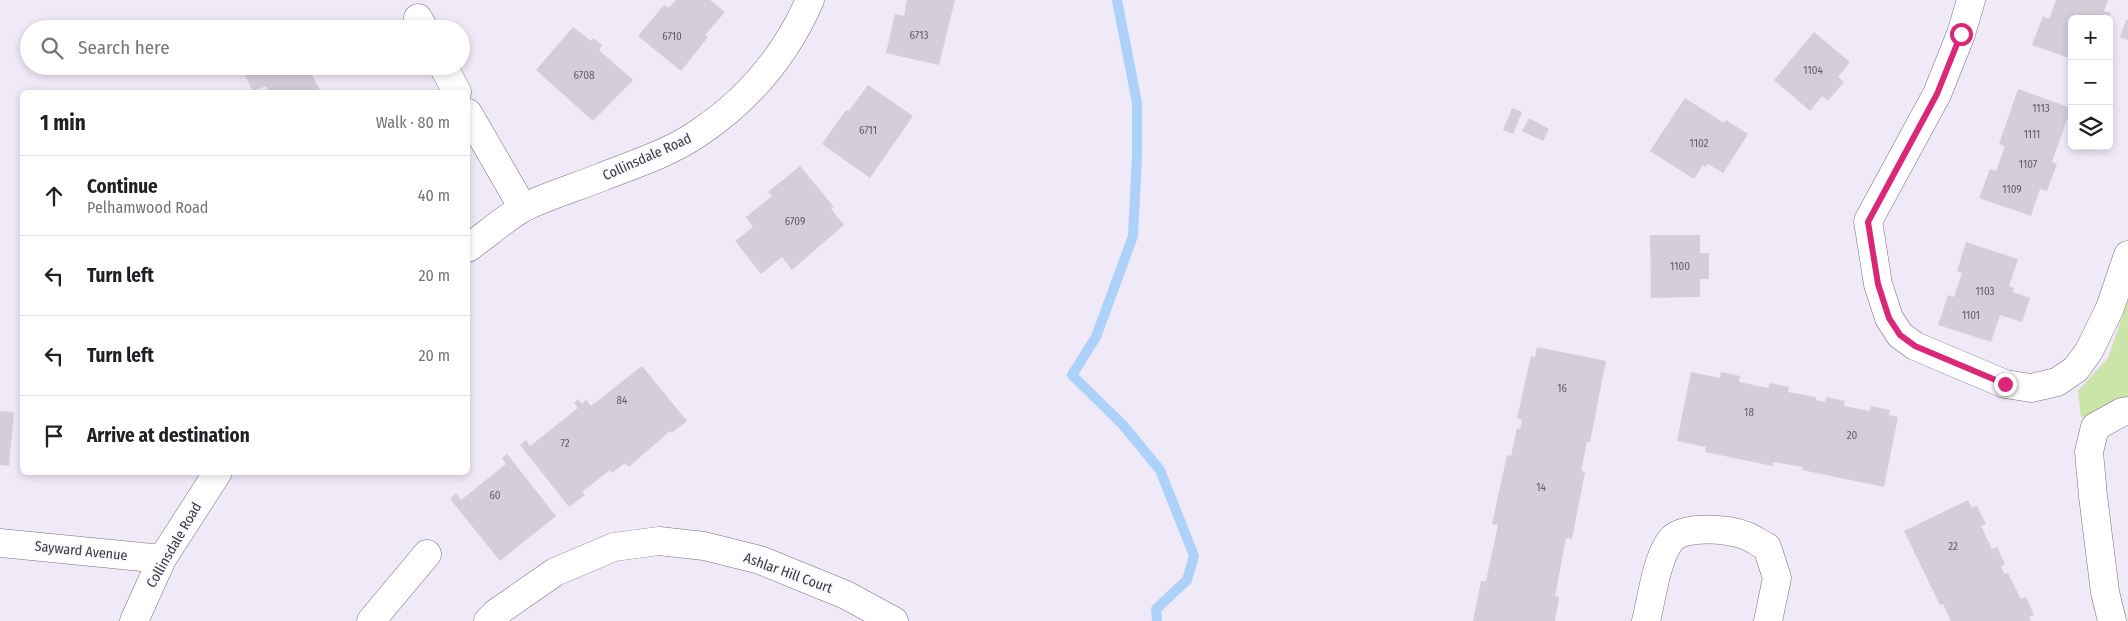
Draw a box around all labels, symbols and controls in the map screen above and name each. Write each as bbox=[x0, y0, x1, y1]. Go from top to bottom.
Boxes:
map controls bbox=[2068, 15, 2113, 150]
button: + bbox=[2068, 15, 2113, 60]
search box bbox=[20, 20, 470, 75]
route start bbox=[1950, 23, 1973, 46]
house number: 6713 bbox=[910, 29, 928, 42]
house number: 6710 bbox=[662, 30, 682, 43]
icon: search bbox=[38, 34, 66, 62]
text: Search here bbox=[78, 36, 170, 59]
button: − bbox=[2068, 60, 2113, 105]
house number: 1104 bbox=[1803, 64, 1823, 77]
house number: 6708 bbox=[574, 69, 595, 82]
house number: 1113 bbox=[2032, 102, 2050, 115]
button: layers bbox=[2068, 105, 2113, 150]
text: 1 min bbox=[40, 110, 86, 136]
text: Walk · 80 m bbox=[376, 113, 450, 132]
house number: 6711 bbox=[859, 124, 877, 137]
house number: 1111 bbox=[2024, 128, 2040, 141]
street label: Collinsdale Road bbox=[600, 130, 694, 184]
house number: 1102 bbox=[1690, 137, 1709, 150]
house number: 1107 bbox=[2019, 158, 2038, 171]
text: Continue bbox=[87, 175, 158, 198]
icon: ahead bbox=[40, 182, 68, 210]
house number: 1109 bbox=[2002, 183, 2022, 196]
text: 40 m bbox=[418, 186, 450, 205]
text: Pelhamwood Road bbox=[87, 198, 208, 217]
house number: 6709 bbox=[785, 215, 805, 228]
house number: 1100 bbox=[1670, 260, 1690, 273]
icon: left bbox=[40, 262, 68, 290]
text: Turn left bbox=[87, 264, 154, 287]
text: 20 m bbox=[419, 266, 450, 285]
house number: 1103 bbox=[1975, 285, 1995, 298]
house number: 1101 bbox=[1962, 309, 1980, 322]
icon: left bbox=[40, 342, 68, 370]
text: Turn left bbox=[87, 344, 154, 367]
text: 20 m bbox=[419, 346, 450, 365]
route end bbox=[1994, 373, 2017, 396]
house number: 16 bbox=[1557, 382, 1567, 395]
house number: 84 bbox=[617, 394, 628, 407]
house number: 18 bbox=[1744, 406, 1754, 419]
icon: arrive bbox=[40, 422, 68, 450]
text: Arrive at destination bbox=[87, 424, 250, 447]
house number: 20 bbox=[1847, 429, 1858, 442]
house number: 72 bbox=[560, 437, 570, 450]
house number: 14 bbox=[1536, 481, 1546, 494]
house number: 60 bbox=[489, 489, 501, 502]
street label: Collinsdale Road bbox=[143, 499, 205, 591]
street label: Sayward Avenue bbox=[34, 538, 128, 564]
house number: 22 bbox=[1948, 540, 1958, 553]
street label: Ashlar Hill Court bbox=[741, 549, 835, 597]

